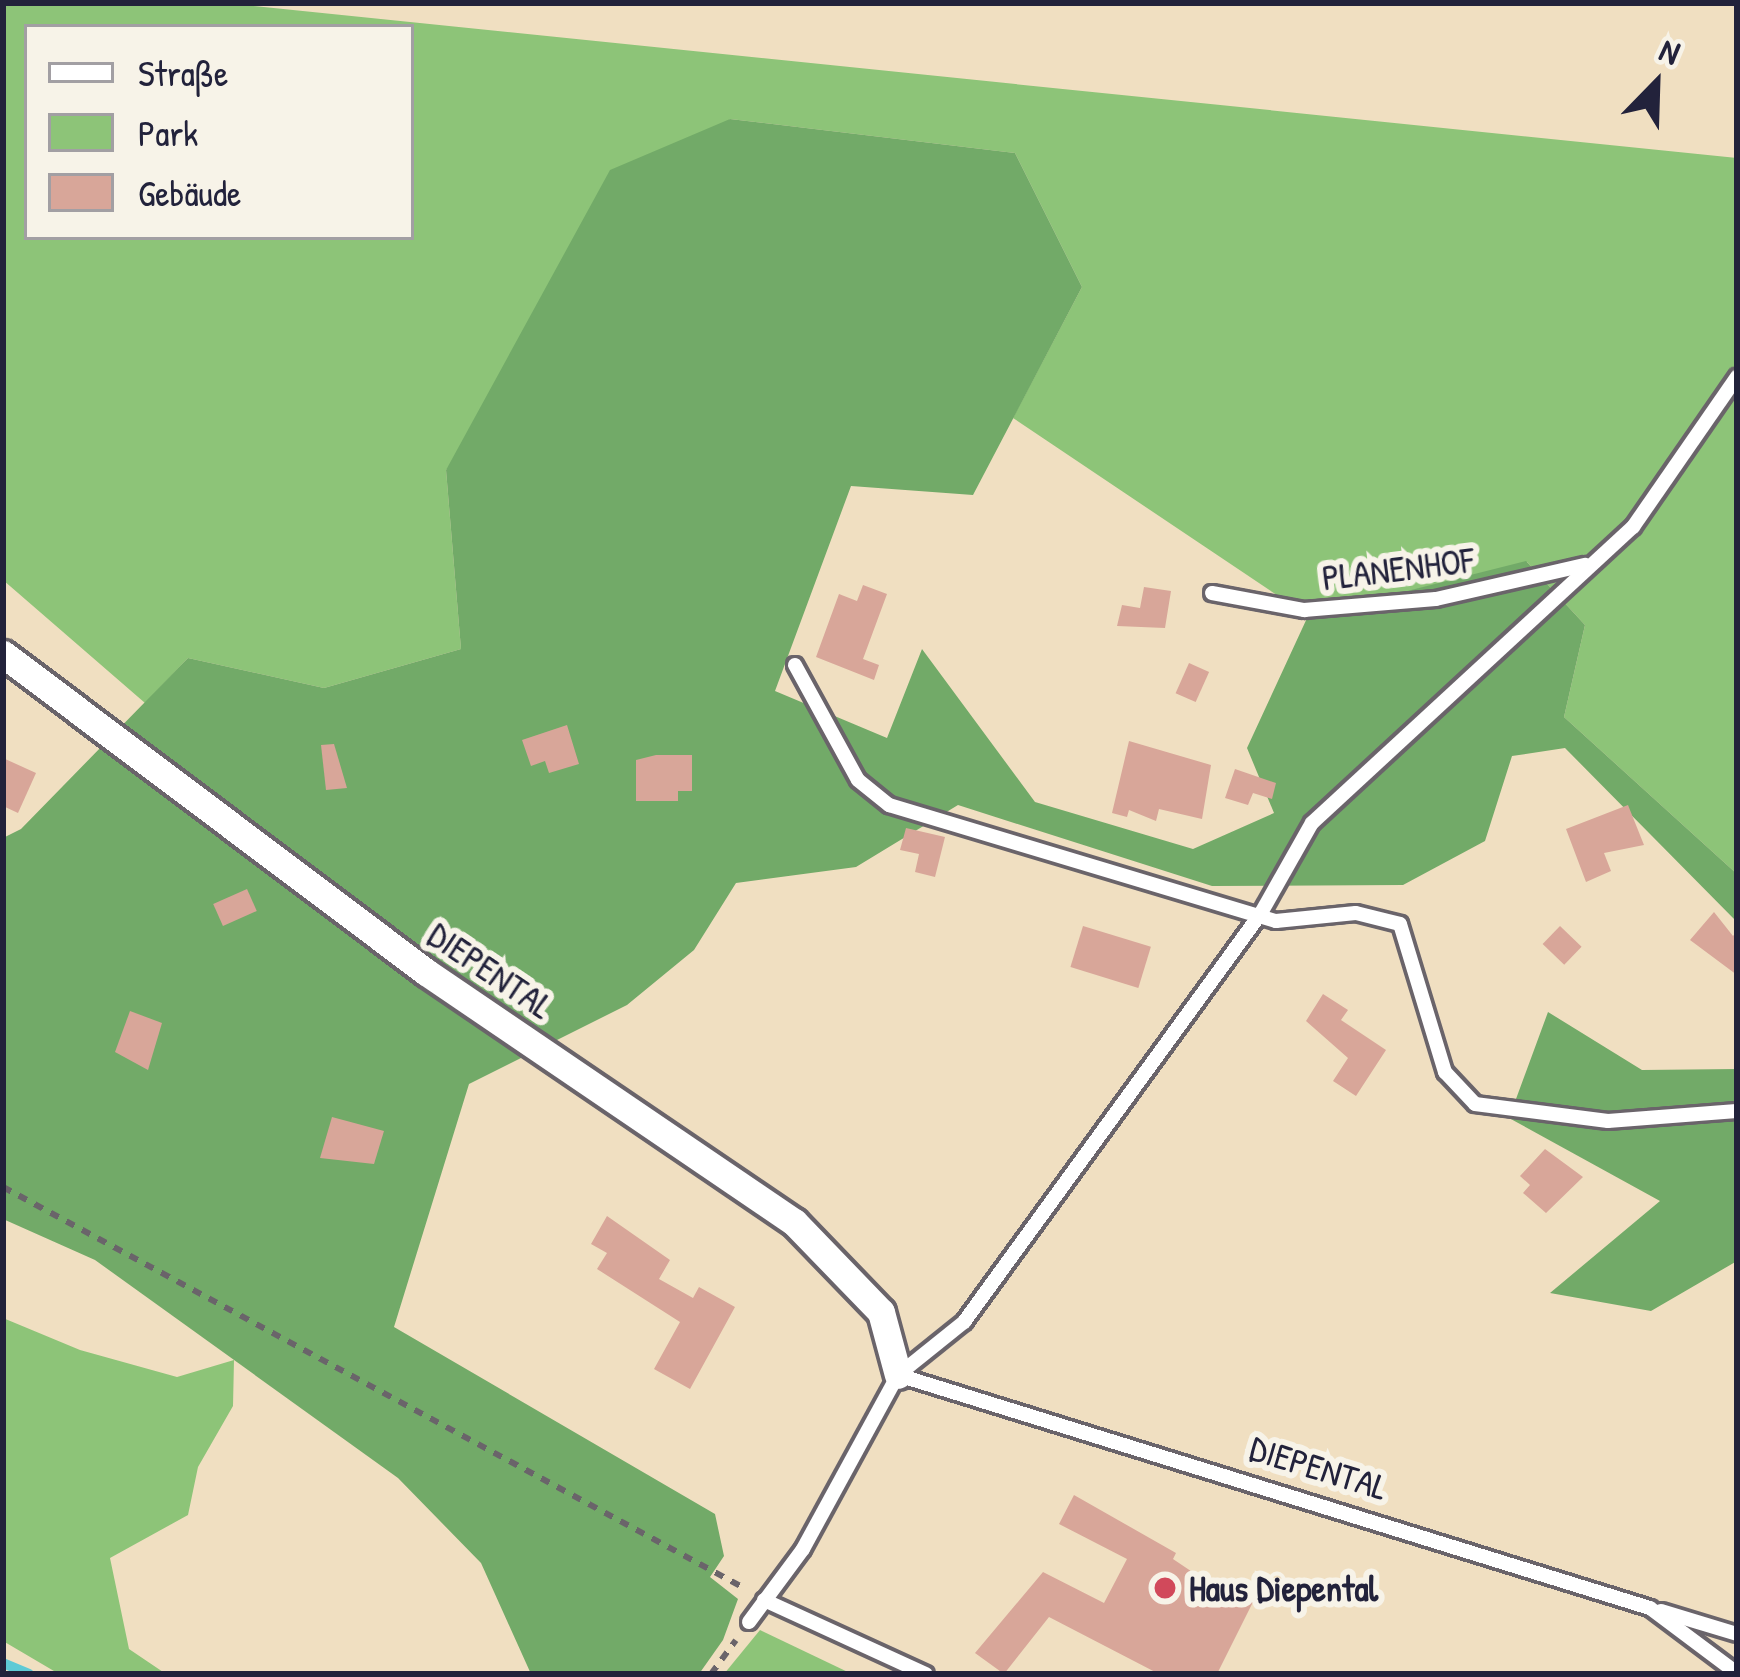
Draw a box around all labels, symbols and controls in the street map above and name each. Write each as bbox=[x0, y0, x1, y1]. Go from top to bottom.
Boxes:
legend bbox=[24, 24, 414, 240]
north arrow bbox=[1596, 24, 1716, 144]
text: N bbox=[1653, 27, 1687, 75]
text: Straße bbox=[138, 48, 228, 97]
text: Park bbox=[138, 108, 198, 157]
text: Gebäude bbox=[138, 168, 241, 217]
street label: PLANENHOF bbox=[1320, 537, 1476, 599]
street label: DIEPENTAL bbox=[420, 912, 562, 1028]
street label: DIEPENTAL bbox=[1245, 1426, 1393, 1508]
place label: Haus Diepental bbox=[1189, 1566, 1378, 1610]
marker: Haus Diepental bbox=[1152, 1575, 1178, 1601]

